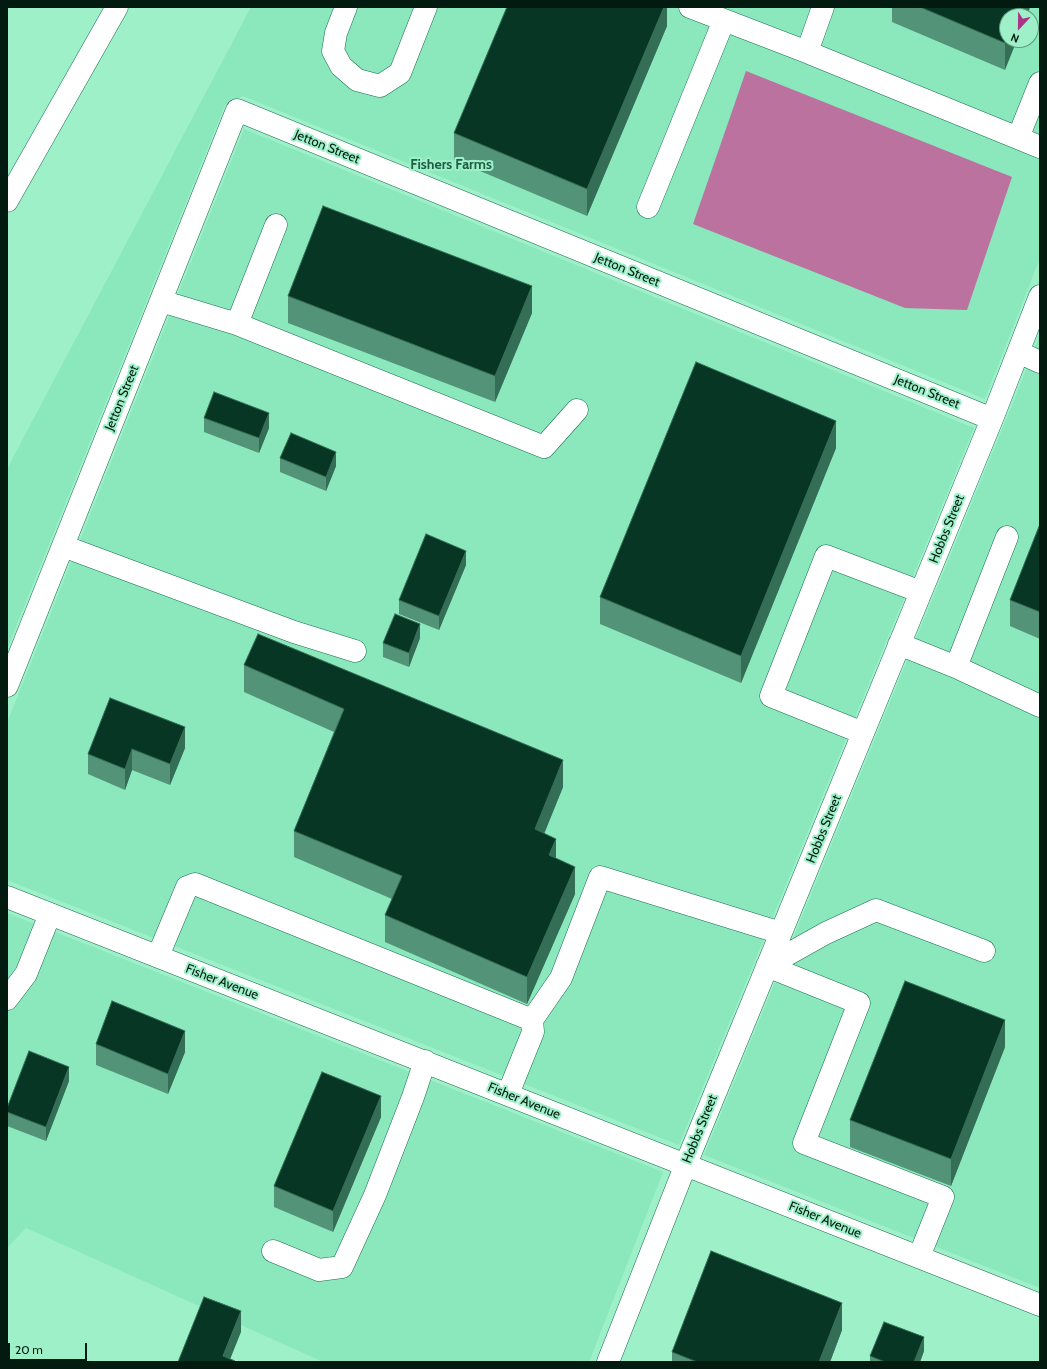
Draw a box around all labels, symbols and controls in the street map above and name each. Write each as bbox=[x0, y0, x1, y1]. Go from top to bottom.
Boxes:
north arrow bbox=[999, 8, 1039, 48]
text: N bbox=[1009, 30, 1021, 46]
street label: Jetton Street bbox=[292, 127, 362, 167]
district label: Fishers Farms bbox=[410, 157, 492, 173]
street label: Jetton Street bbox=[592, 250, 662, 290]
street label: Jetton Street bbox=[102, 363, 142, 433]
street label: Jetton Street bbox=[892, 372, 962, 412]
street label: Hobbs Street bbox=[926, 493, 968, 565]
street label: Hobbs Street bbox=[803, 793, 845, 865]
street label: Fisher Avenue bbox=[183, 961, 261, 1003]
street label: Fisher Avenue bbox=[485, 1079, 563, 1123]
street label: Hobbs Street bbox=[679, 1093, 721, 1165]
street label: Fisher Avenue bbox=[786, 1198, 864, 1242]
scale bar bbox=[10, 1335, 89, 1361]
text: 20 m bbox=[15, 1342, 43, 1357]

